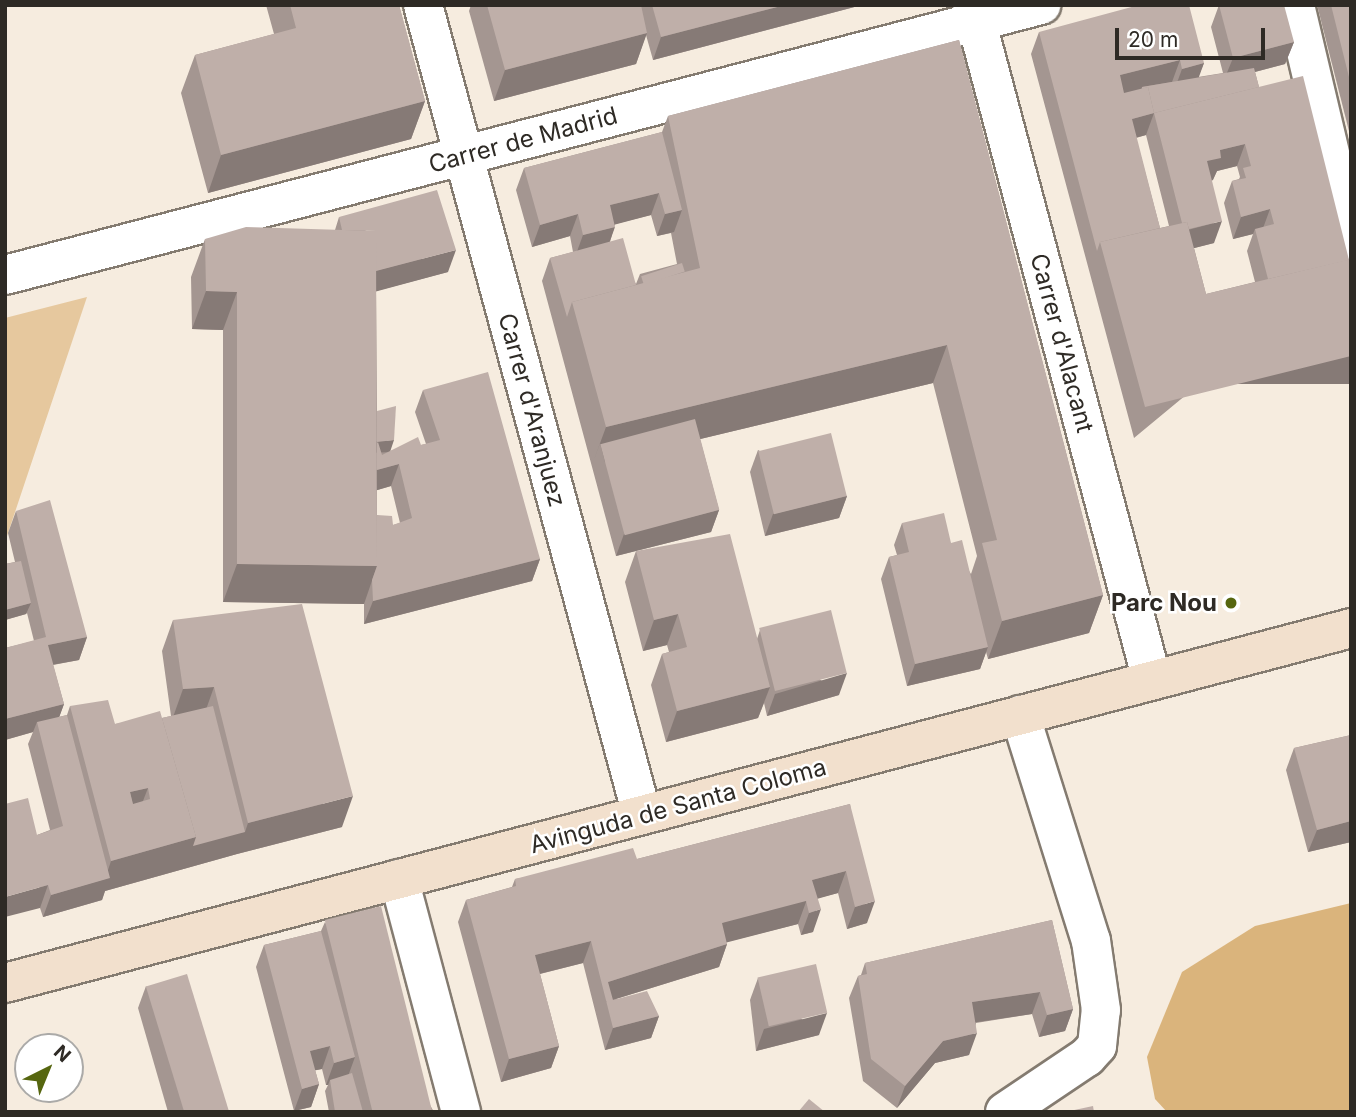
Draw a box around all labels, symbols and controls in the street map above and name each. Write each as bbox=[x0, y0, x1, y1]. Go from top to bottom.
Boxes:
scale bar bbox=[1118, 14, 1268, 58]
text: 20 m bbox=[1128, 27, 1178, 52]
street label: Carrer de Madrid bbox=[426, 101, 620, 179]
street label: Carrer d'Alacant bbox=[1024, 250, 1100, 436]
street label: Carrer d'Aranjuez bbox=[492, 310, 572, 510]
place label: Parc Nou bbox=[1111, 589, 1217, 617]
marker: Parc Nou bbox=[1223, 595, 1239, 611]
street label: Avinguda de Santa Coloma bbox=[527, 753, 829, 859]
north arrow bbox=[14, 1033, 84, 1103]
text: N bbox=[49, 1040, 75, 1067]

